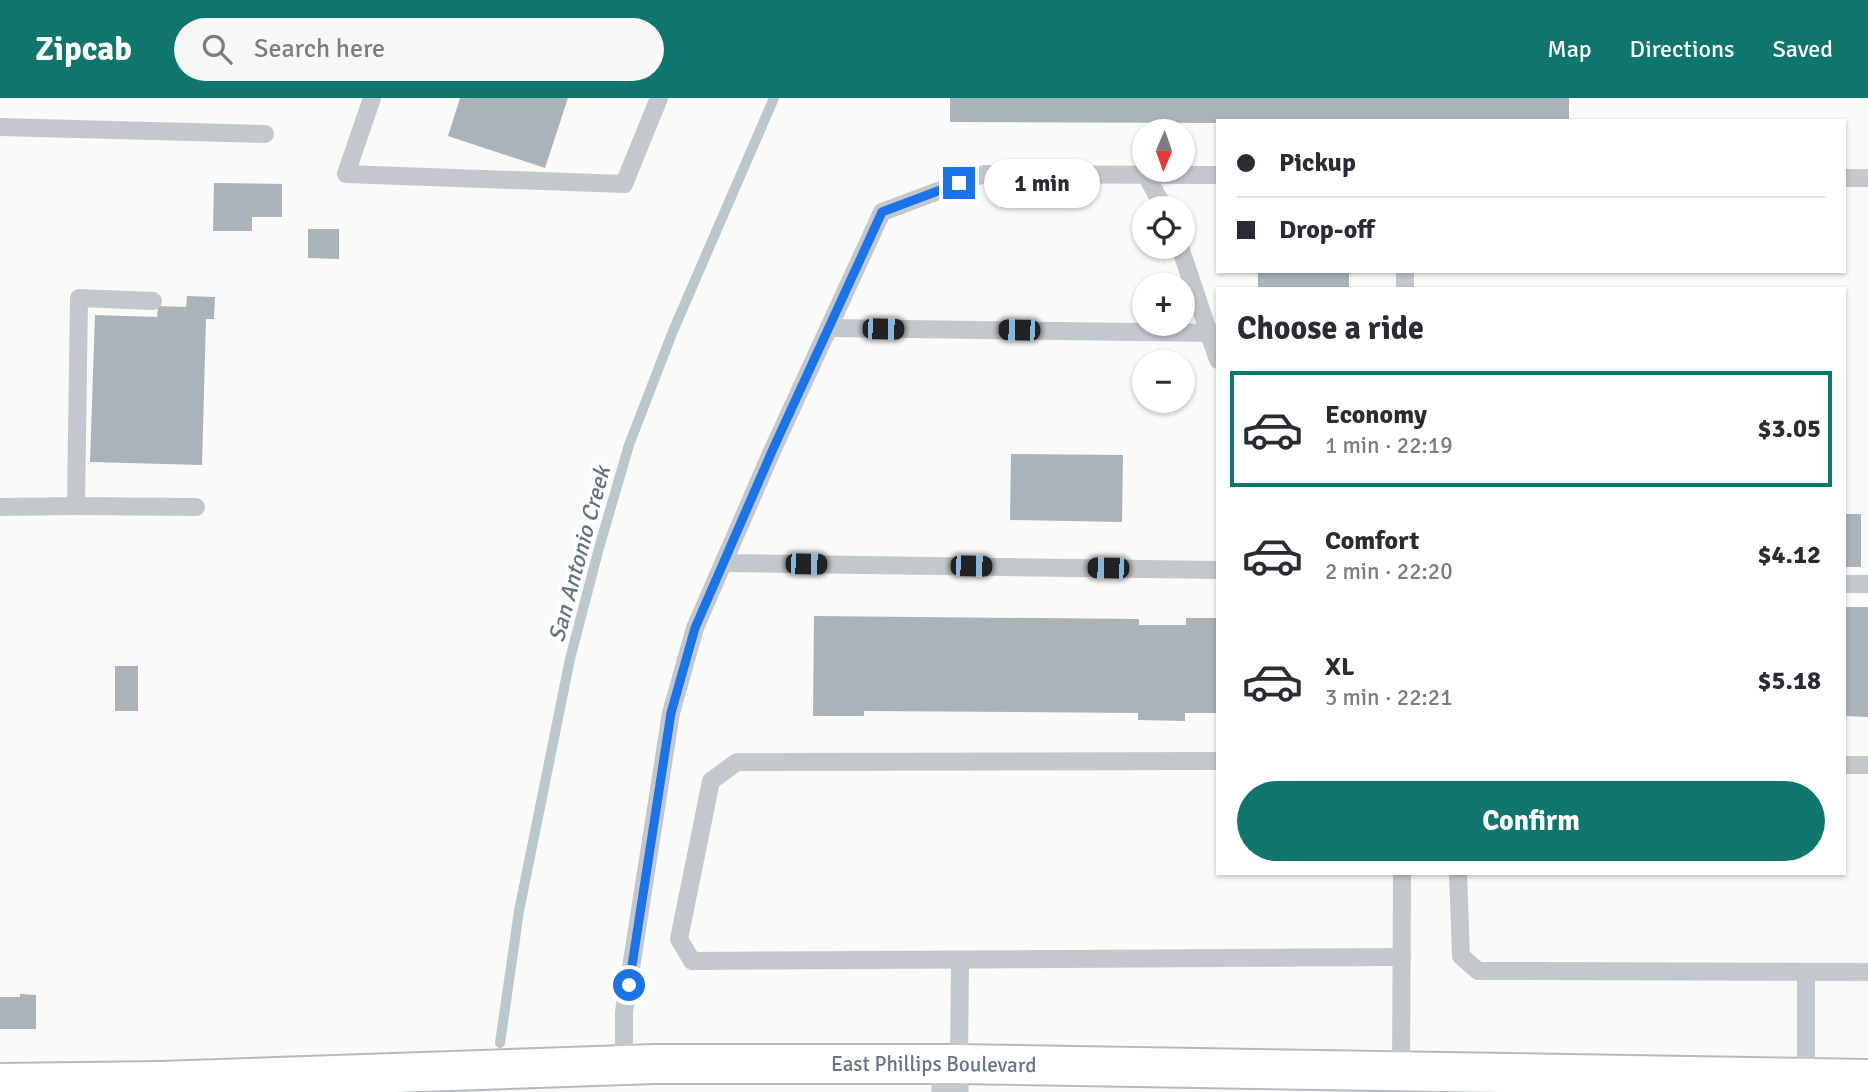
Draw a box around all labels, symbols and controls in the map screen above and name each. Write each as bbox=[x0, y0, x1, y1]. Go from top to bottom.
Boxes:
search box bbox=[174, 18, 664, 81]
text: Zipcab bbox=[35, 29, 132, 70]
icon: search bbox=[198, 30, 236, 68]
text: Search here bbox=[254, 33, 385, 65]
text: Map bbox=[1547, 34, 1592, 64]
text: Directions bbox=[1630, 34, 1735, 64]
text: Saved bbox=[1773, 34, 1833, 64]
north arrow bbox=[1132, 119, 1195, 182]
map controls bbox=[1132, 119, 1195, 413]
text: Pickup bbox=[1279, 147, 1356, 179]
callout: 1 min bbox=[984, 158, 1099, 208]
route end bbox=[943, 167, 975, 199]
text: 1 min bbox=[1014, 169, 1070, 198]
button: locate bbox=[1132, 196, 1195, 259]
text: Drop-off bbox=[1279, 214, 1375, 246]
button: + bbox=[1132, 273, 1195, 336]
text: Choose a ride bbox=[1237, 309, 1424, 348]
car bbox=[862, 318, 905, 340]
car bbox=[998, 319, 1041, 341]
button: − bbox=[1132, 350, 1195, 413]
icon: car bbox=[1241, 398, 1304, 461]
text: Economy bbox=[1325, 399, 1427, 431]
text: $3.05 bbox=[1757, 413, 1821, 445]
text: 1 min · 22:19 bbox=[1325, 431, 1453, 460]
water label: San Antonio Creek bbox=[542, 461, 618, 645]
icon: car bbox=[1241, 524, 1304, 587]
text: Comfort bbox=[1325, 525, 1419, 557]
text: $4.12 bbox=[1757, 539, 1821, 571]
car bbox=[785, 553, 828, 575]
car bbox=[950, 555, 993, 577]
car bbox=[1087, 557, 1130, 579]
text: 2 min · 22:20 bbox=[1325, 557, 1453, 586]
icon: car bbox=[1241, 650, 1304, 713]
text: XL bbox=[1325, 651, 1355, 683]
text: $5.18 bbox=[1757, 665, 1821, 697]
text: 3 min · 22:21 bbox=[1325, 683, 1453, 712]
button: Confirm bbox=[1237, 781, 1825, 861]
route start bbox=[613, 969, 645, 1001]
street label: East Phillips Boulevard bbox=[831, 1051, 1037, 1078]

